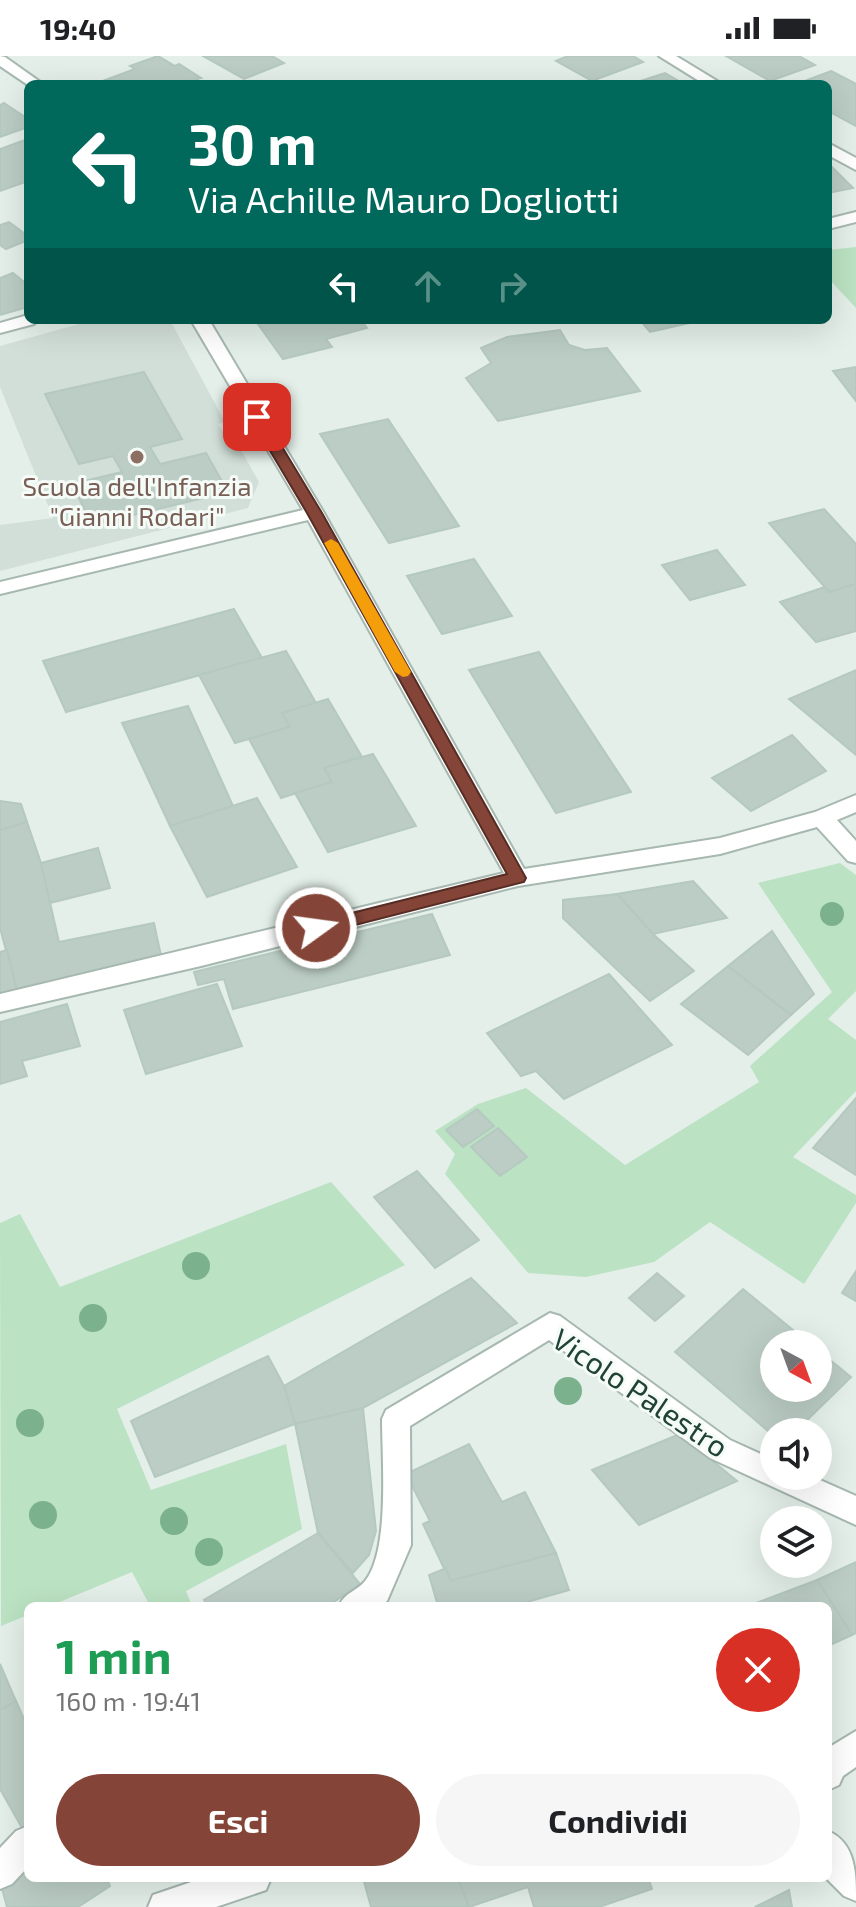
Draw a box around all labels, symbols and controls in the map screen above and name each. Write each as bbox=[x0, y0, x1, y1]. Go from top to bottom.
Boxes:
text: 19:40 bbox=[40, 10, 116, 46]
text: 30 m bbox=[188, 109, 317, 176]
icon: left bbox=[56, 112, 160, 216]
text: Via Achille Mauro Dogliotti bbox=[188, 177, 620, 220]
icon: left bbox=[322, 264, 366, 308]
icon: ahead bbox=[406, 264, 450, 308]
icon: right bbox=[490, 264, 534, 308]
pin bbox=[223, 383, 291, 451]
icon: arrive bbox=[235, 395, 279, 439]
marker: Scuola dell'Infanzia "Gianni Rodari" bbox=[128, 448, 146, 466]
place label: Scuola dell'Infanzia "Gianni Rodari" bbox=[22, 470, 252, 531]
position arrow bbox=[274, 886, 358, 970]
street label: Vicolo Palestro bbox=[546, 1320, 736, 1464]
north arrow bbox=[760, 1330, 832, 1402]
map controls bbox=[760, 1330, 832, 1578]
button: sound bbox=[760, 1418, 832, 1490]
button: layers bbox=[760, 1506, 832, 1578]
text: 1 min bbox=[56, 1626, 172, 1684]
button: close bbox=[716, 1628, 800, 1712]
text: 160 m · 19:41 bbox=[56, 1685, 201, 1716]
button: Esci bbox=[56, 1774, 420, 1866]
button: Condividi bbox=[436, 1774, 800, 1866]

